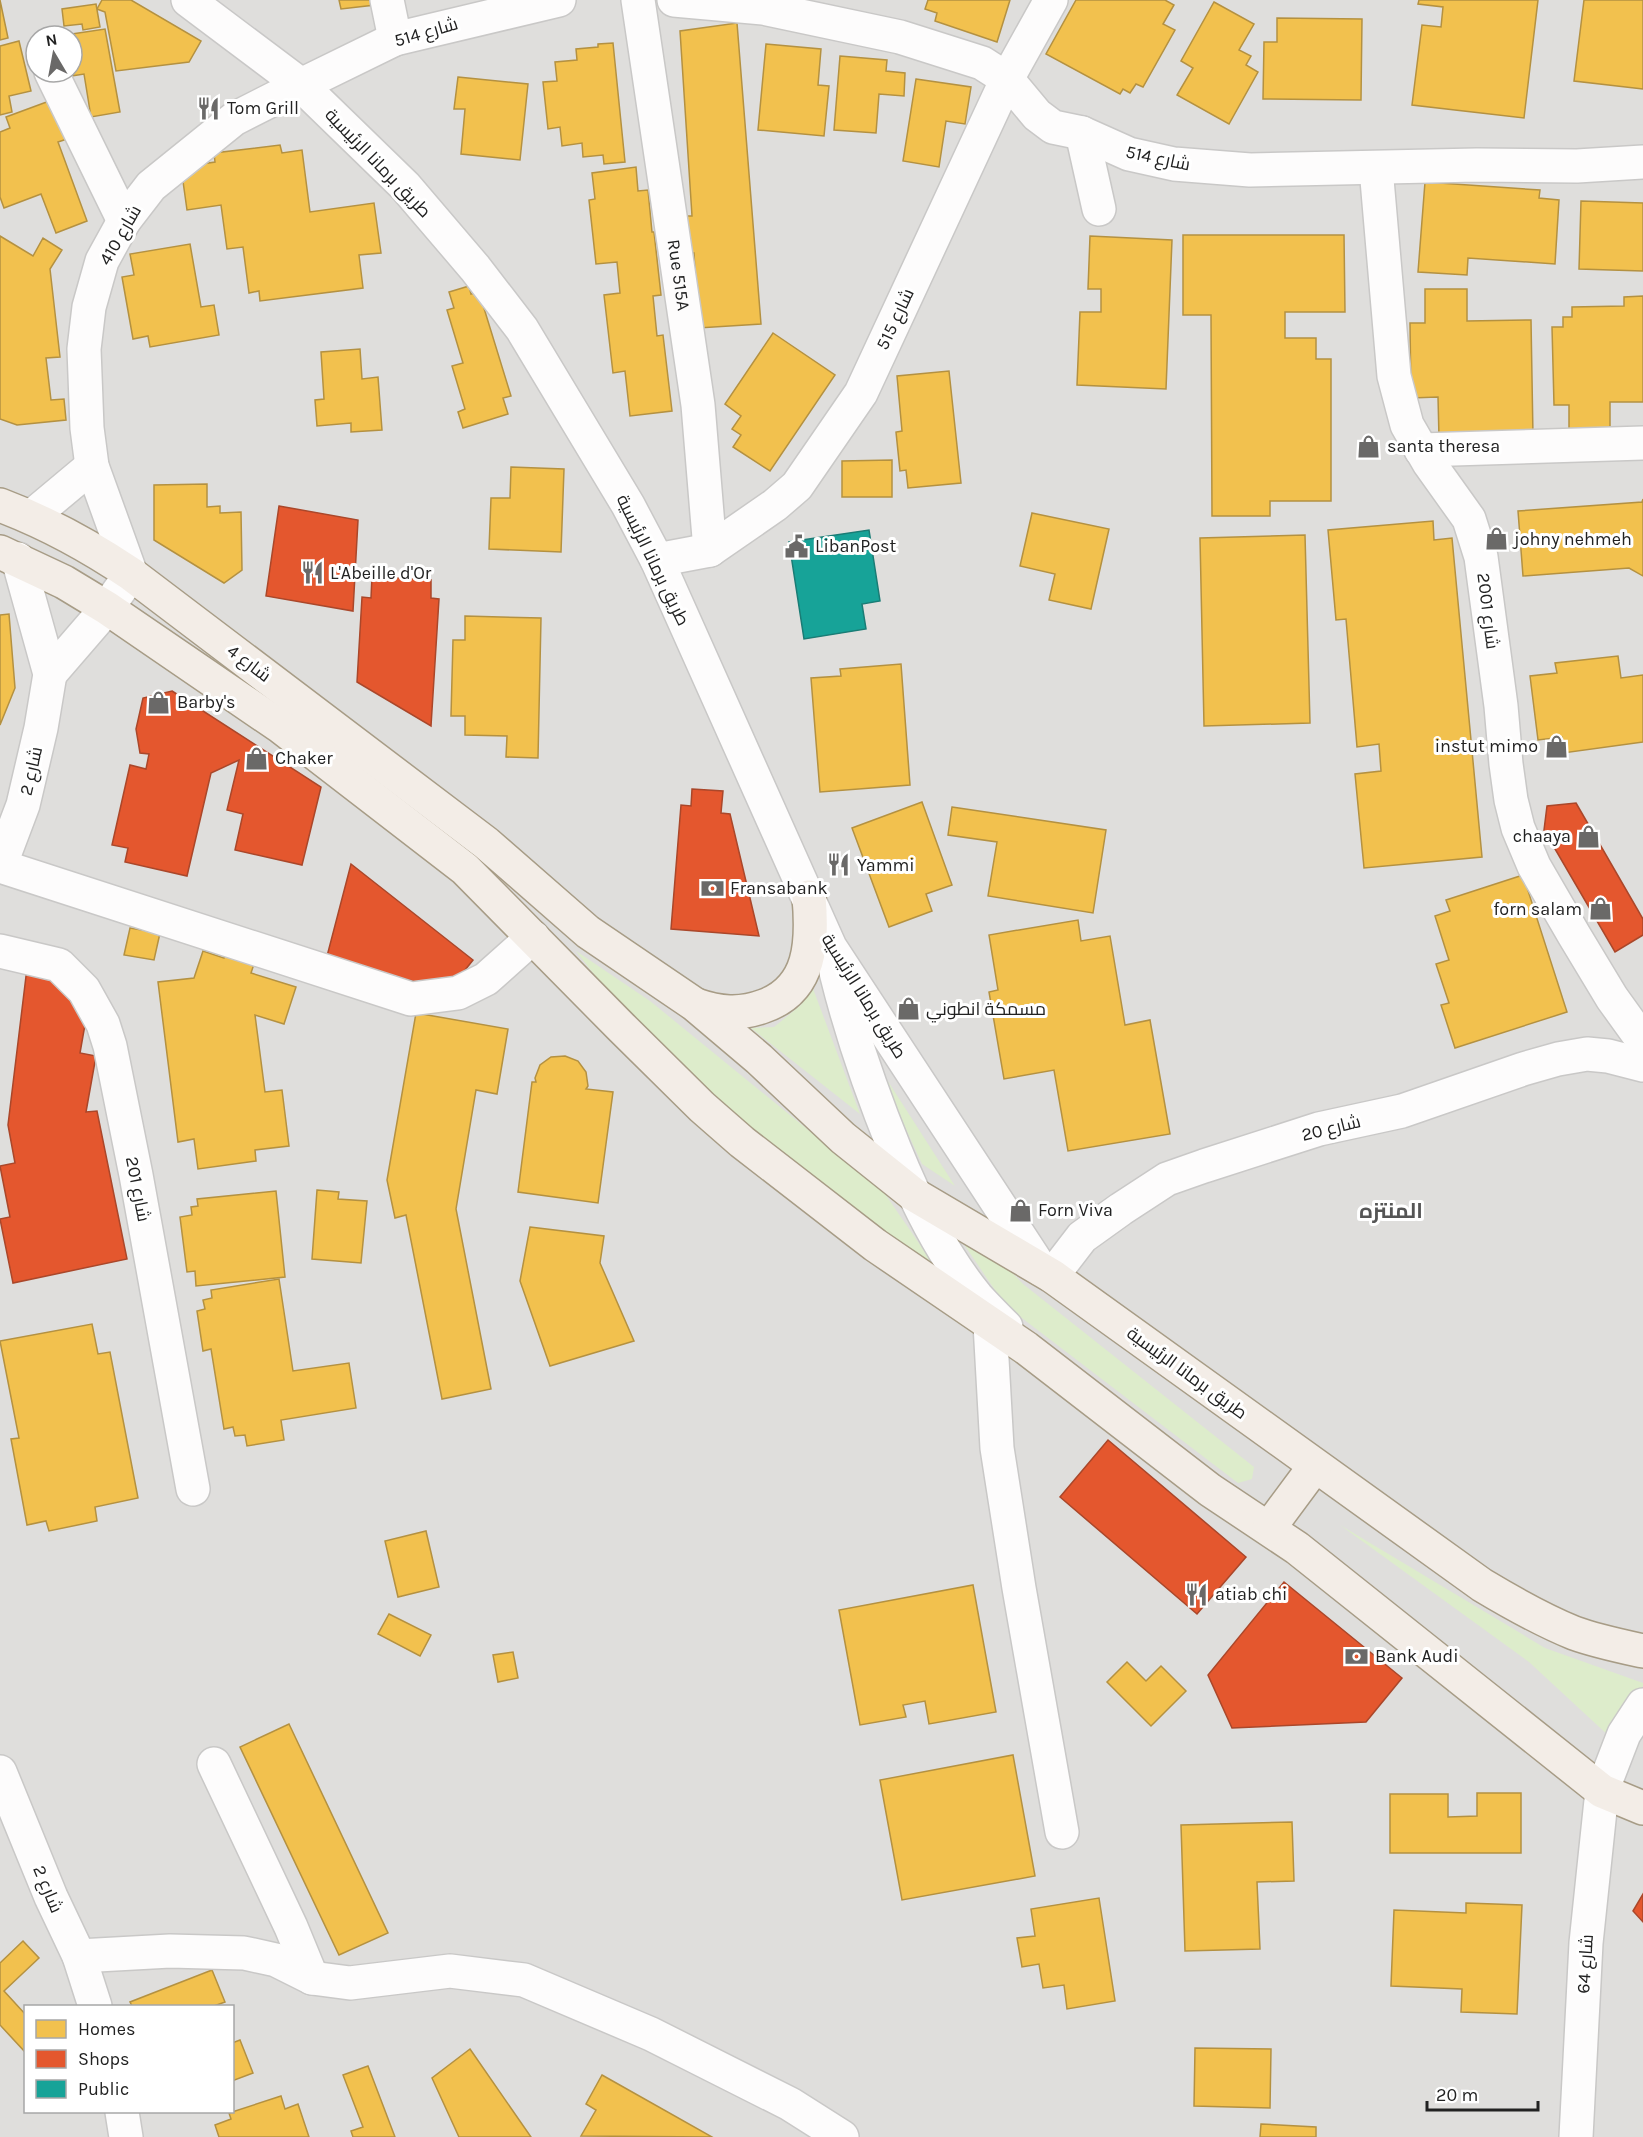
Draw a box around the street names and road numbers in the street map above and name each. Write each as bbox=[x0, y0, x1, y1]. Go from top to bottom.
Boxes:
street label: شارع 514 bbox=[392, 12, 461, 53]
street label: طريق برمانا الرئيسية bbox=[320, 104, 436, 223]
street label: شارع 514 bbox=[1124, 140, 1192, 177]
street label: شارع 410 bbox=[94, 201, 147, 270]
street label: Rue 515A bbox=[663, 238, 695, 312]
street label: شارع 515 bbox=[871, 285, 920, 354]
street label: طريق برمانا الرئيسية bbox=[611, 491, 694, 630]
street label: شارع 2001 bbox=[1471, 571, 1504, 651]
street label: شارع 4 bbox=[222, 639, 275, 687]
street label: شارع 2 bbox=[15, 744, 48, 798]
street label: طريق برمانا الرئيسية bbox=[816, 929, 911, 1063]
street label: شارع 20 bbox=[1299, 1110, 1363, 1147]
street label: شارع 201 bbox=[120, 1154, 155, 1224]
street label: طريق برمانا الرئيسية bbox=[1122, 1322, 1251, 1425]
street label: شارع 2 bbox=[27, 1862, 68, 1917]
street label: شارع 64 bbox=[1572, 1934, 1599, 1995]

